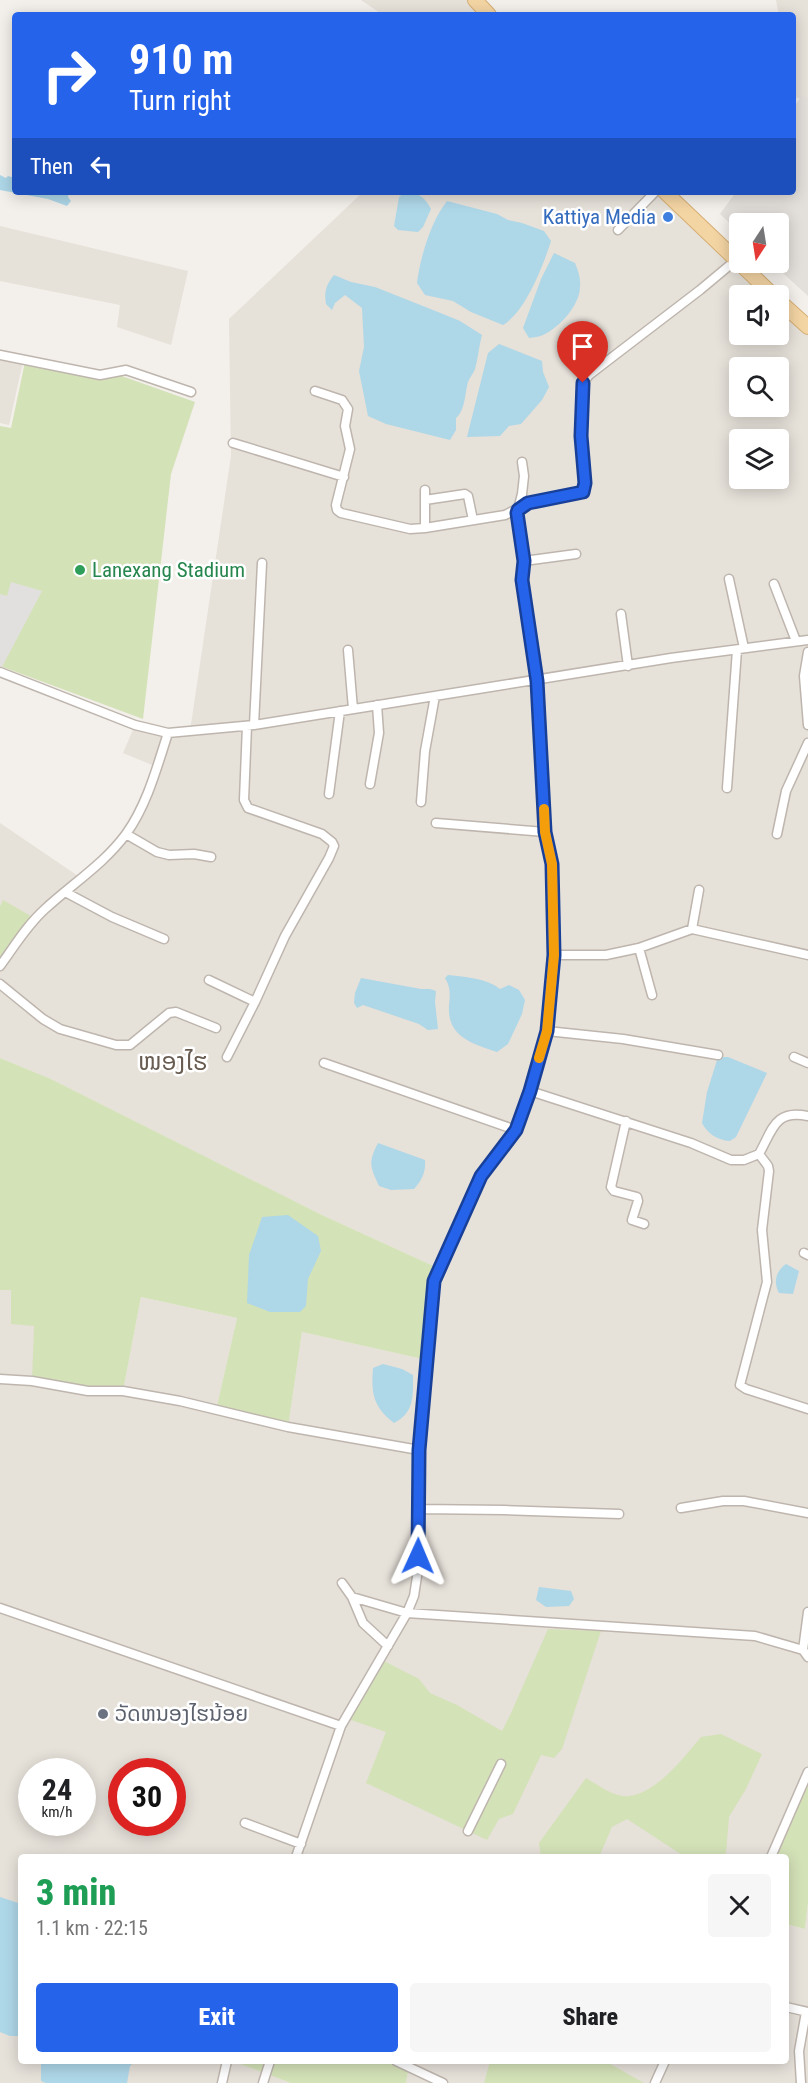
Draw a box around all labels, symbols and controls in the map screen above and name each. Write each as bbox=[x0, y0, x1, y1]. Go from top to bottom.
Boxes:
text: 910 m bbox=[129, 35, 234, 84]
icon: right bbox=[30, 36, 108, 114]
text: Turn right bbox=[129, 85, 231, 117]
icon: left bbox=[85, 150, 118, 183]
text: Then bbox=[30, 154, 73, 179]
place label: Kattiya Media bbox=[543, 205, 656, 229]
marker: Kattiya Media bbox=[661, 210, 675, 224]
north arrow bbox=[729, 213, 789, 273]
map controls bbox=[729, 213, 789, 489]
button: sound bbox=[729, 285, 789, 345]
pin bbox=[557, 321, 608, 383]
icon: arrive bbox=[566, 330, 599, 363]
button: search bbox=[729, 357, 789, 417]
button: layers bbox=[729, 429, 789, 489]
place label: Lanexang Stadium bbox=[92, 558, 245, 582]
marker: Lanexang Stadium bbox=[73, 563, 87, 577]
district label: ໜອງໄຮ bbox=[138, 1048, 208, 1076]
position arrow bbox=[386, 1524, 450, 1588]
place label: ວັດຫນອງໄຮນ້ອຍ bbox=[115, 1702, 248, 1726]
marker: ວັດຫນອງໄຮນ້ອຍ bbox=[96, 1707, 110, 1721]
speed limit sign: 30 bbox=[108, 1758, 186, 1836]
text: 24 bbox=[42, 1772, 72, 1807]
text: km/h bbox=[42, 1803, 72, 1821]
text: 3 min bbox=[36, 1872, 116, 1914]
button: close bbox=[708, 1874, 771, 1937]
text: 1.1 km · 22:15 bbox=[36, 1916, 148, 1940]
button: Exit bbox=[36, 1983, 398, 2052]
button: Share bbox=[410, 1983, 771, 2052]

